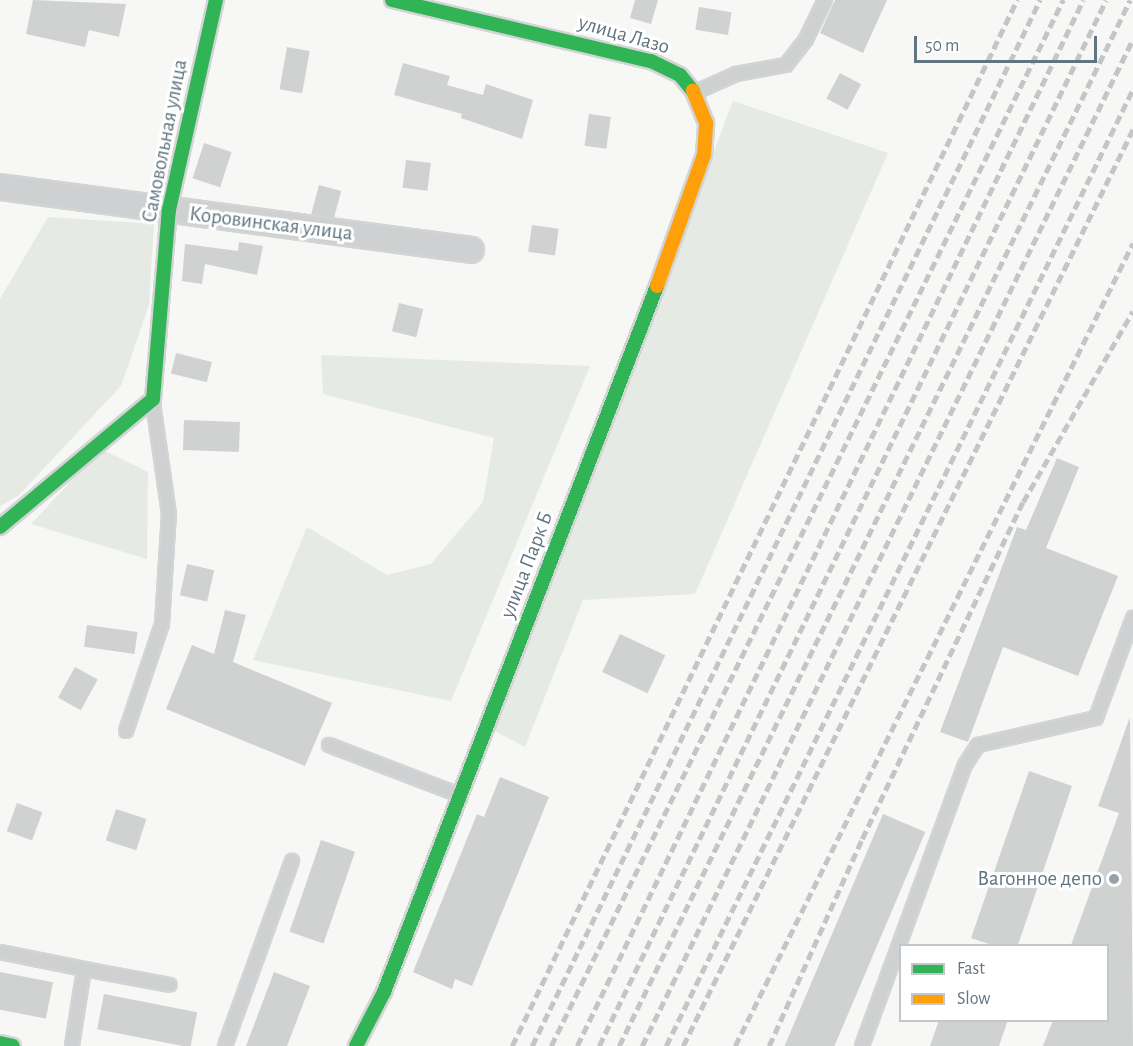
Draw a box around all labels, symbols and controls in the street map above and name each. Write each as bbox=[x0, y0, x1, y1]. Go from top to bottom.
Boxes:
street label: улица Лазо bbox=[576, 10, 672, 60]
scale bar bbox=[917, 24, 1100, 62]
text: 50 m bbox=[925, 37, 959, 55]
street label: Самовольная улица bbox=[137, 57, 193, 225]
street label: Коровинская улица bbox=[188, 201, 354, 247]
street label: улица Парк Б bbox=[495, 508, 559, 622]
place label: Вагонное депо bbox=[977, 866, 1102, 892]
marker: Вагонное депо bbox=[1107, 872, 1121, 886]
legend bbox=[899, 944, 1109, 1022]
text: Fast bbox=[957, 960, 985, 978]
text: Slow bbox=[957, 990, 990, 1008]

